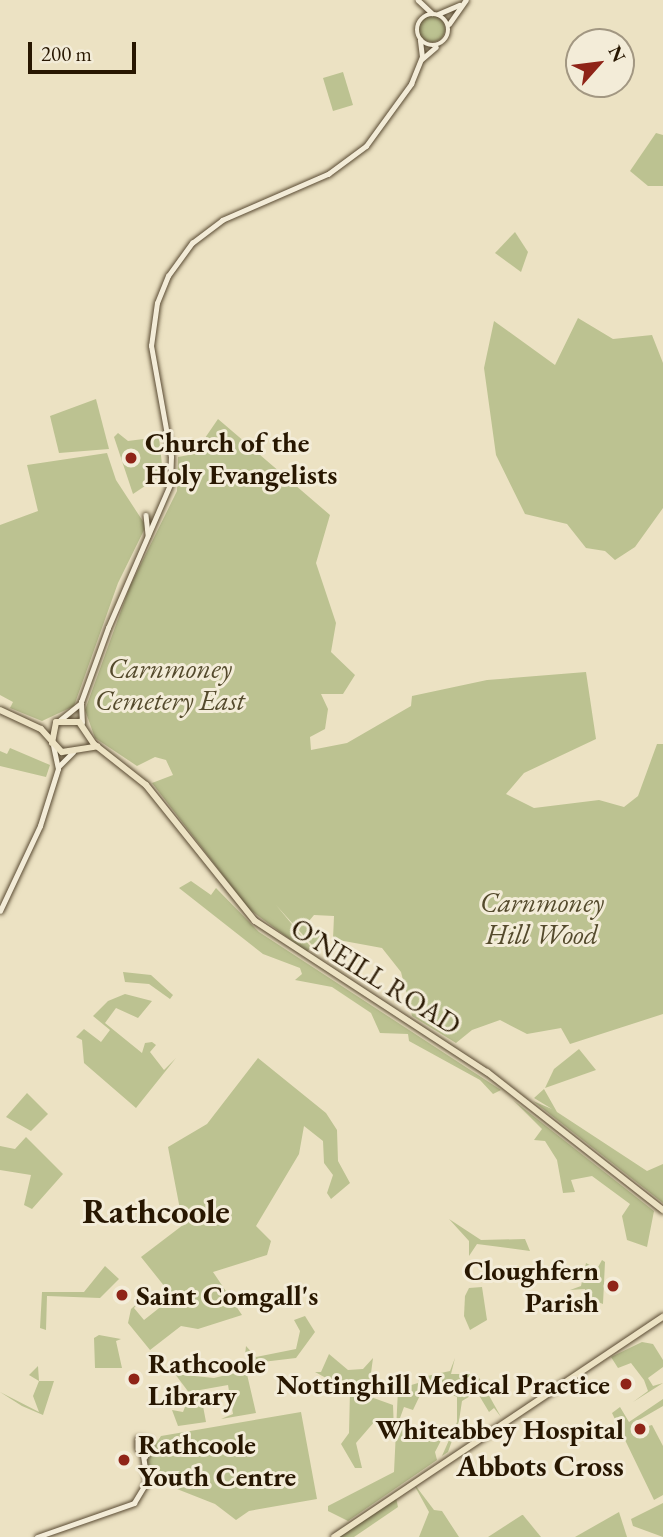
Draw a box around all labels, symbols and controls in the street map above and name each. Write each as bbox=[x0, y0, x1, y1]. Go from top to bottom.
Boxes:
scale bar bbox=[32, 28, 140, 72]
north arrow bbox=[565, 28, 635, 98]
text: 200 m bbox=[41, 40, 92, 67]
text: N bbox=[603, 41, 632, 67]
place label: Church of the Holy Evangelists bbox=[145, 425, 337, 491]
marker: Church of the Holy Evangelists bbox=[123, 450, 139, 466]
park label: Carnmoney Cemetery East bbox=[95, 651, 245, 717]
park label: Carnmoney Hill Wood bbox=[480, 885, 604, 951]
street label: O'NEILL ROAD bbox=[285, 910, 467, 1042]
district label: Rathcoole bbox=[82, 1190, 230, 1232]
place label: Cloughfern Parish bbox=[464, 1253, 599, 1319]
place label: Saint Comgall's bbox=[136, 1278, 318, 1312]
marker: Cloughfern Parish bbox=[605, 1278, 621, 1294]
marker: Saint Comgall's bbox=[114, 1287, 130, 1303]
place label: Rathcoole Library bbox=[148, 1346, 266, 1412]
place label: Nottinghill Medical Practice bbox=[276, 1367, 610, 1401]
marker: Rathcoole Library bbox=[126, 1371, 142, 1387]
marker: Nottinghill Medical Practice bbox=[616, 1374, 636, 1394]
place label: Whiteabbey Hospital bbox=[376, 1412, 624, 1446]
marker: Whiteabbey Hospital bbox=[630, 1419, 650, 1439]
place label: Rathcoole Youth Centre bbox=[138, 1427, 296, 1493]
district label: Abbots Cross bbox=[456, 1448, 624, 1484]
marker: Rathcoole Youth Centre bbox=[116, 1452, 132, 1468]

